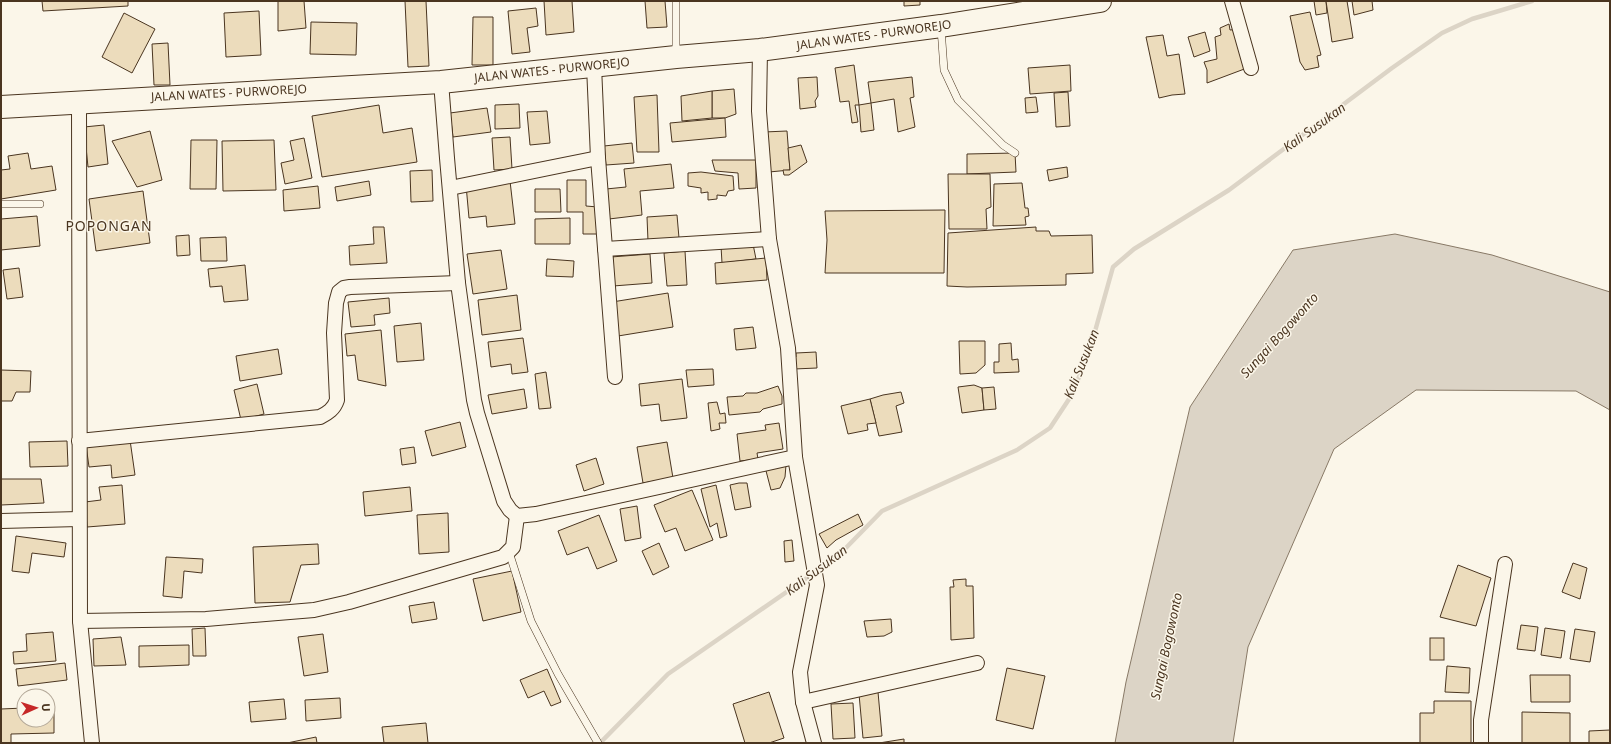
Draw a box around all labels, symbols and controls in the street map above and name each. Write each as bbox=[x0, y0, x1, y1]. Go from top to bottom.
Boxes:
street label: JALAN WATES - PURWOREJO bbox=[794, 15, 952, 54]
street label: JALAN WATES - PURWOREJO bbox=[472, 53, 630, 86]
street label: JALAN WATES - PURWOREJO bbox=[150, 80, 307, 105]
water label: Kali Susukan bbox=[1279, 98, 1349, 156]
district label: POPONGAN bbox=[65, 216, 153, 235]
water label: Sungai Bogowonto bbox=[1236, 289, 1322, 381]
water label: Kali Susukan bbox=[1059, 327, 1103, 401]
water label: Kali Susukan bbox=[781, 541, 851, 599]
water label: Sungai Bogowonto bbox=[1146, 591, 1186, 701]
north arrow bbox=[16, 688, 56, 728]
text: U bbox=[39, 703, 54, 712]

